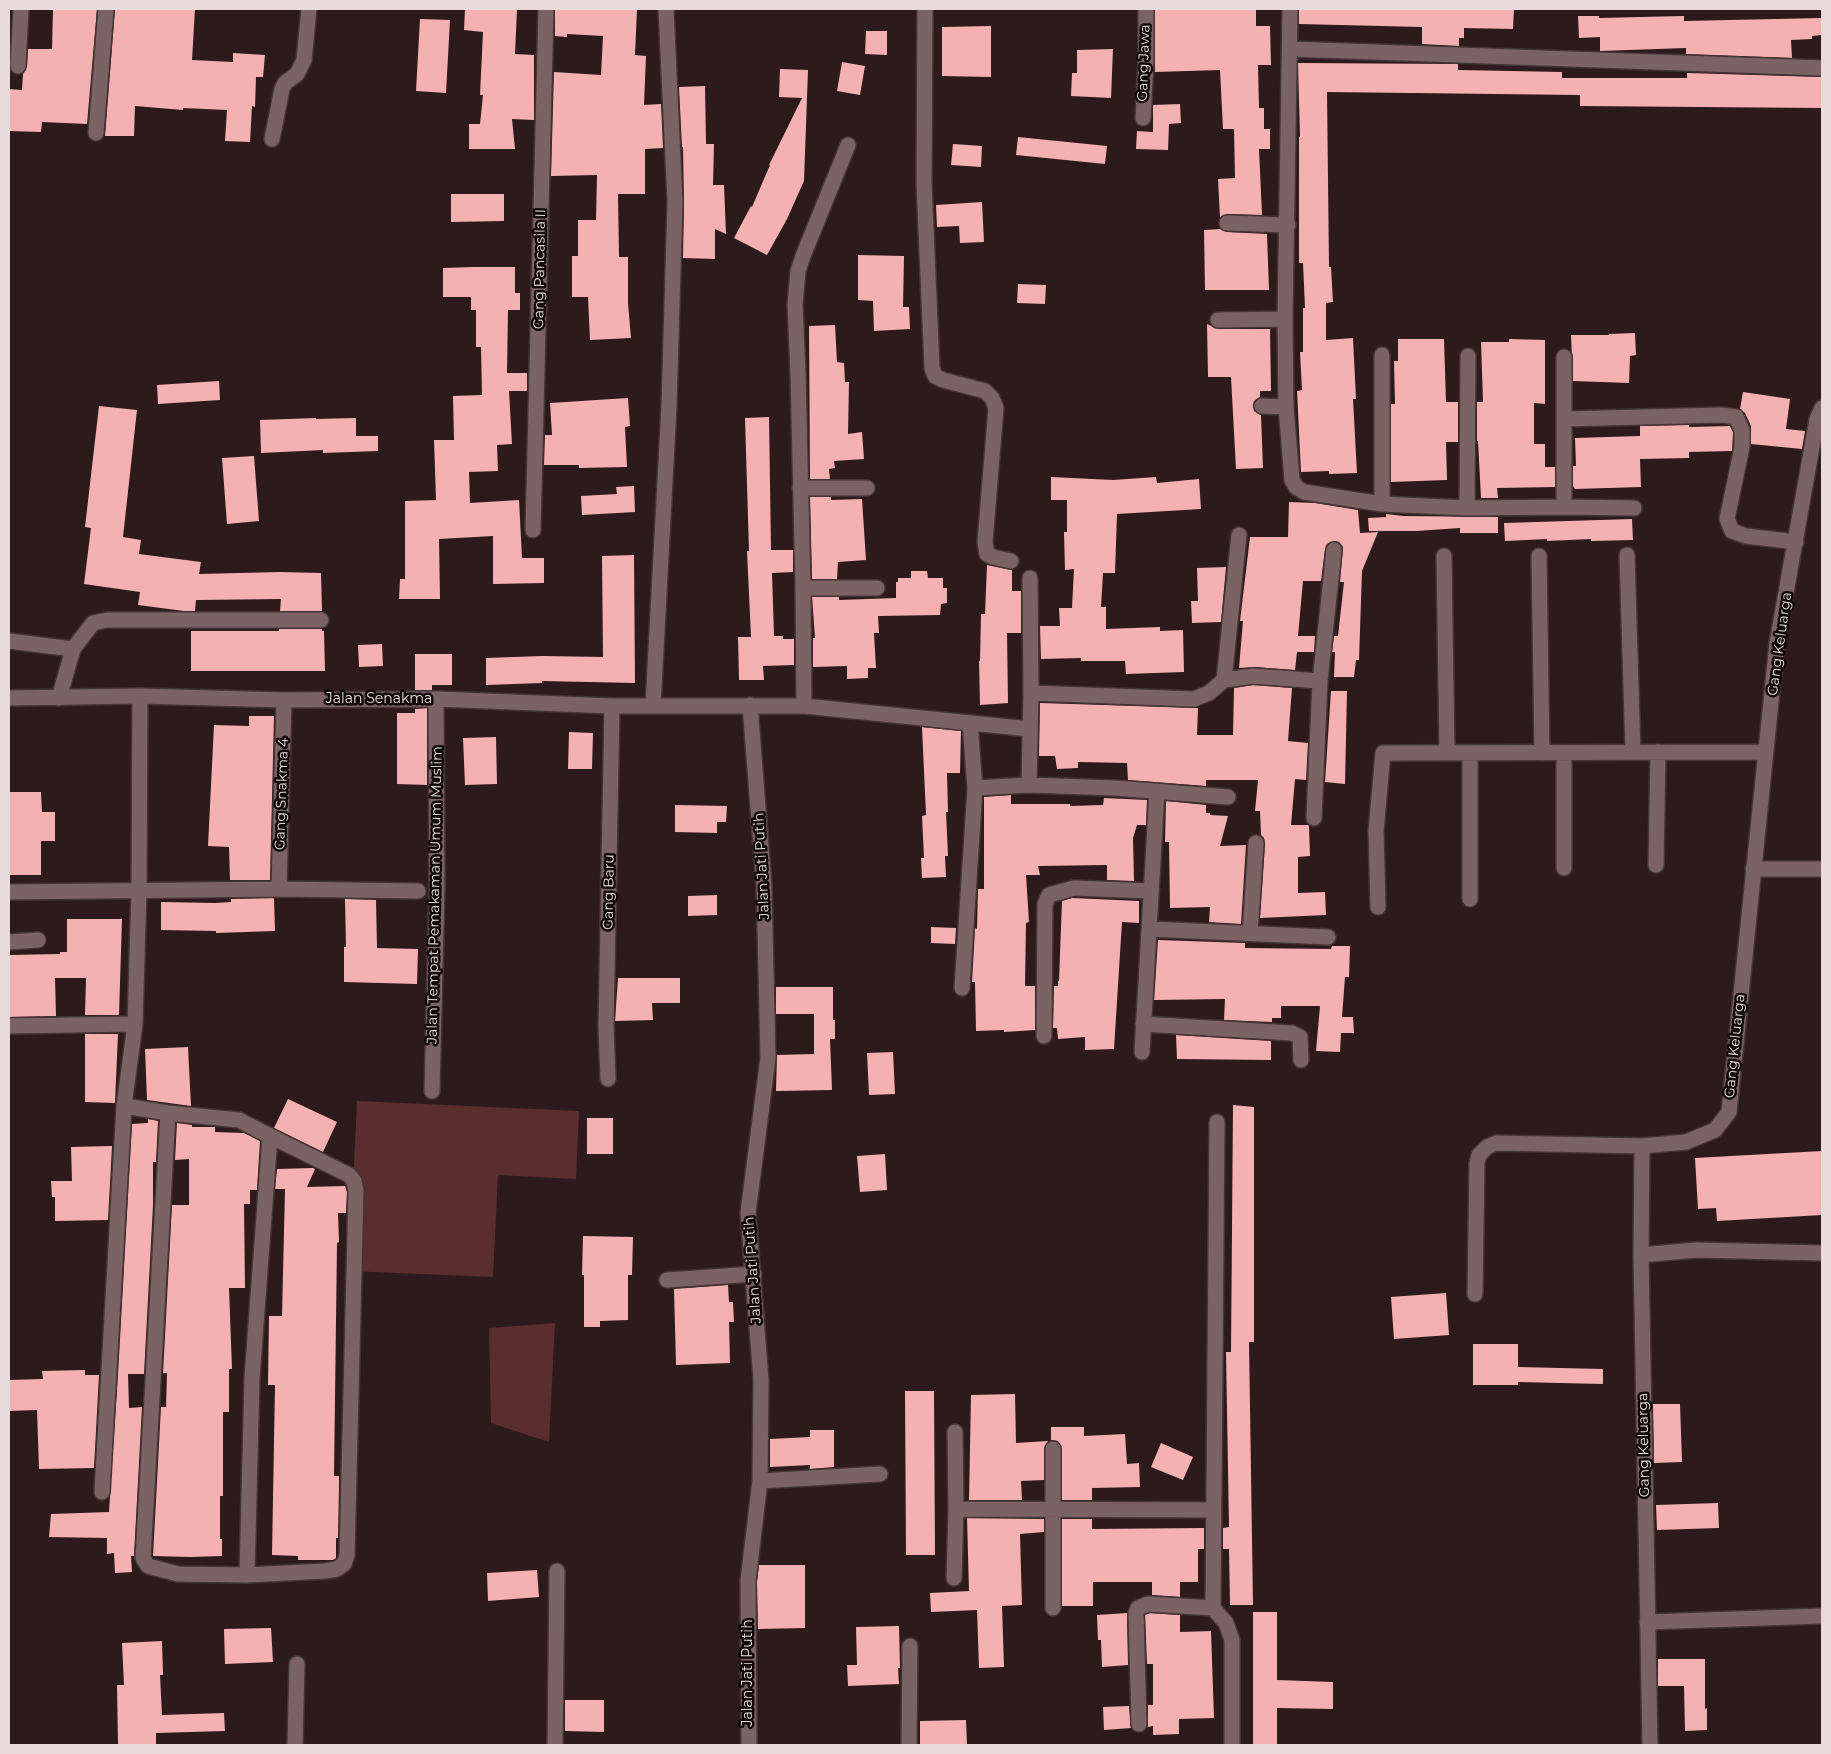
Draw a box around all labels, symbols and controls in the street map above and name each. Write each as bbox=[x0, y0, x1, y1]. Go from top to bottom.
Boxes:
street label: Gang Jawa bbox=[1134, 24, 1154, 102]
street label: Gang Pancasila II bbox=[531, 209, 549, 329]
street label: Gang Keluarga bbox=[1764, 591, 1796, 697]
street label: Jalan Senakma bbox=[326, 691, 432, 707]
street label: Gang Snakma 4 bbox=[272, 738, 292, 850]
street label: Jalan Tempat Pemakaman Umum Muslim bbox=[424, 746, 446, 1044]
street label: Jalan Jati Putih bbox=[751, 812, 773, 920]
street label: Gang Baru bbox=[600, 854, 618, 930]
street label: Gang Keluarga bbox=[1721, 993, 1749, 1099]
street label: Jalan Jati Putih bbox=[741, 1216, 765, 1324]
street label: Gang Keluarga bbox=[1635, 1393, 1653, 1497]
street label: Jalan Jati Putih bbox=[740, 1619, 756, 1727]

